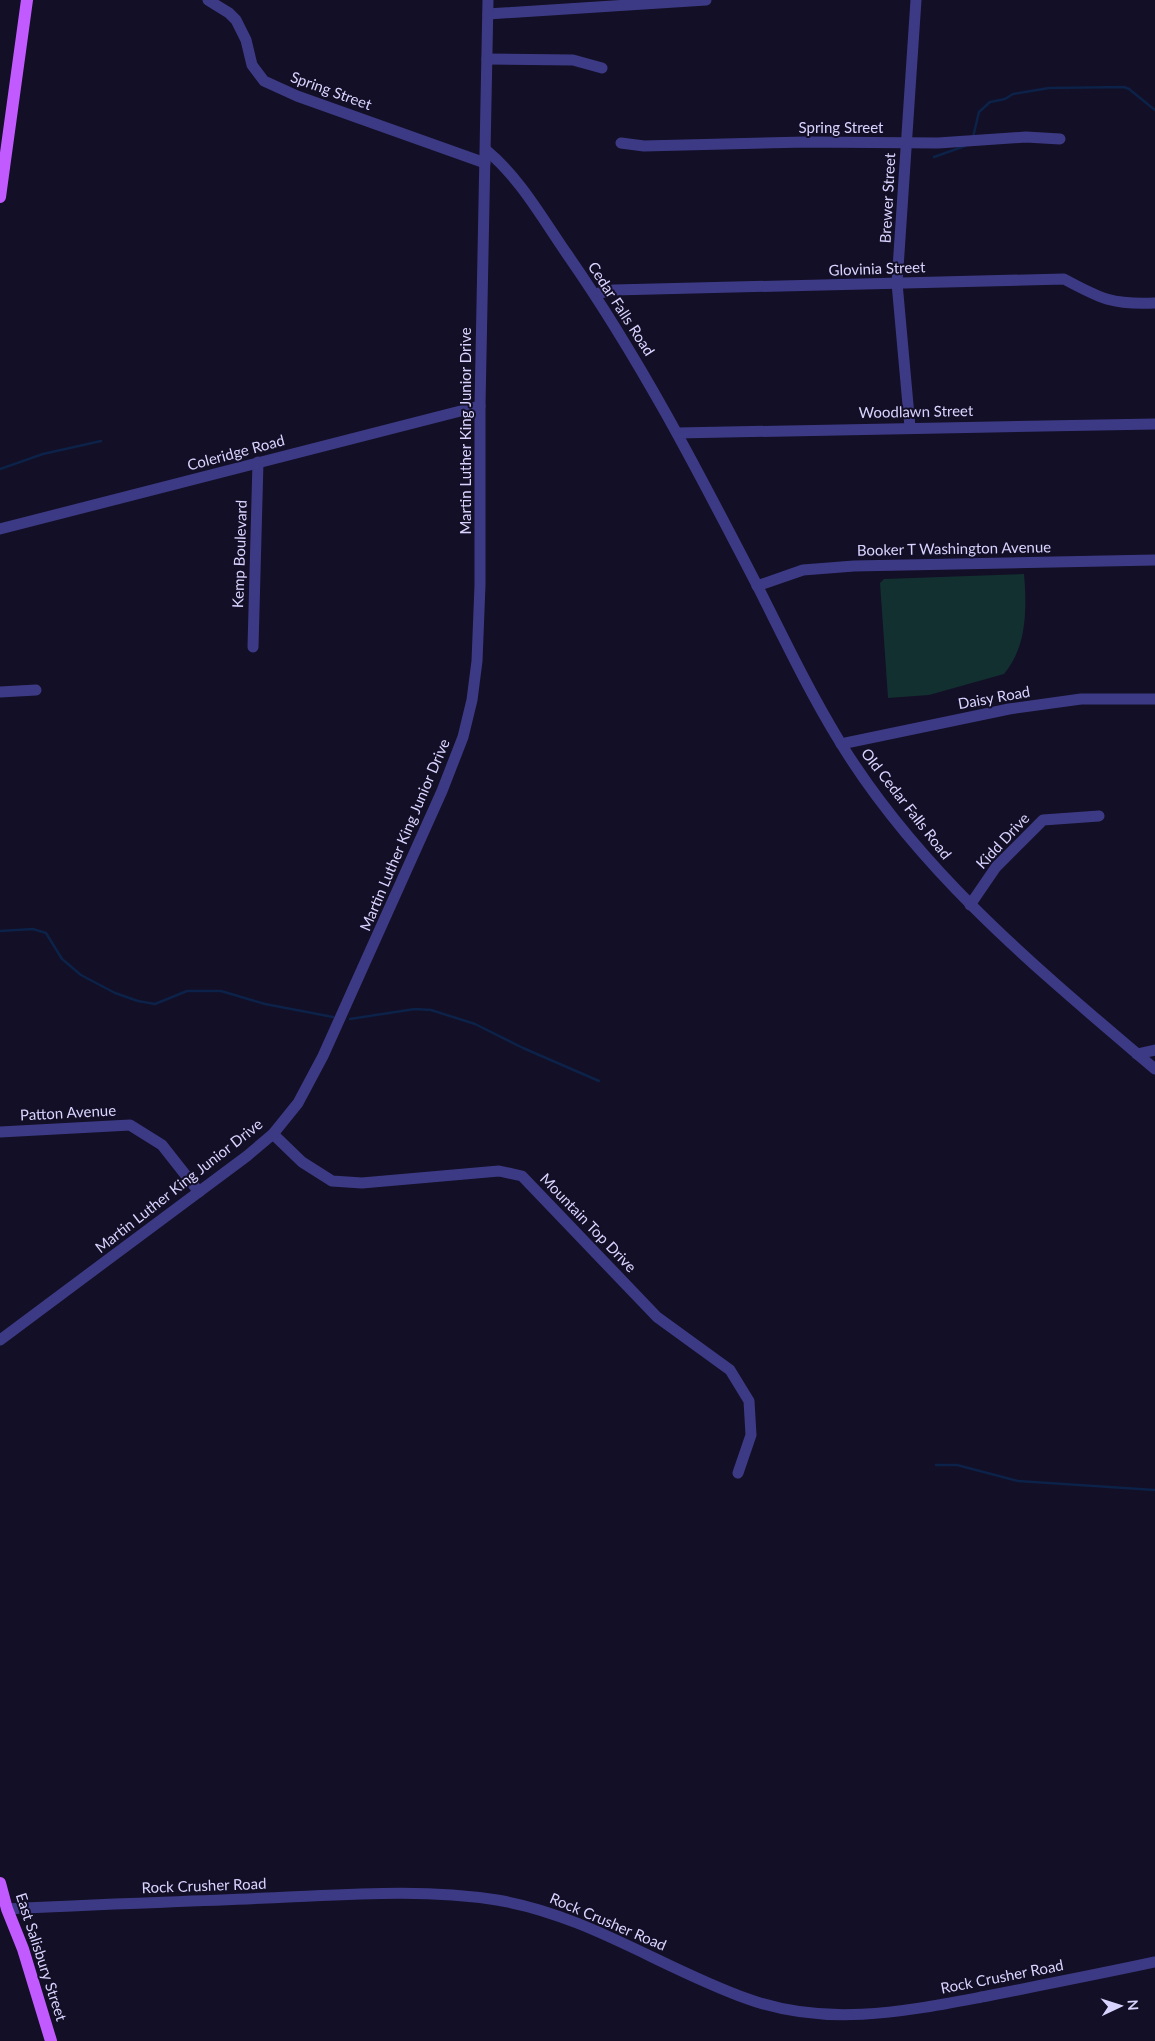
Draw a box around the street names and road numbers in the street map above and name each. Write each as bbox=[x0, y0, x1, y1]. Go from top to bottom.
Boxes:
street label: Spring Street bbox=[288, 67, 375, 113]
street label: Spring Street bbox=[799, 118, 884, 136]
street label: Brewer Street bbox=[876, 152, 898, 244]
street label: Glovinia Street bbox=[828, 257, 926, 279]
street label: Cedar Falls Road bbox=[585, 258, 659, 359]
street label: Martin Luther King Junior Drive bbox=[456, 327, 474, 535]
street label: Woodlawn Street bbox=[859, 401, 974, 421]
street label: Coleridge Road bbox=[185, 430, 286, 474]
street label: Kemp Boulevard bbox=[228, 500, 250, 608]
street label: Booker T Washington Avenue bbox=[857, 537, 1051, 559]
street label: Daisy Road bbox=[956, 682, 1031, 712]
street label: Martin Luther King Junior Drive bbox=[355, 736, 453, 933]
street label: Old Cedar Falls Road bbox=[858, 744, 956, 862]
street label: Kidd Drive bbox=[972, 809, 1033, 872]
street label: Patton Avenue bbox=[19, 1100, 117, 1124]
street label: Martin Luther King Junior Drive bbox=[91, 1114, 266, 1256]
street label: Mountain Top Drive bbox=[537, 1169, 641, 1276]
street label: Rock Crusher Road bbox=[141, 1874, 267, 1896]
street label: Rock Crusher Road bbox=[547, 1888, 669, 1954]
street label: East Salisbury Street bbox=[13, 1890, 71, 2024]
street label: Rock Crusher Road bbox=[939, 1955, 1065, 1997]

